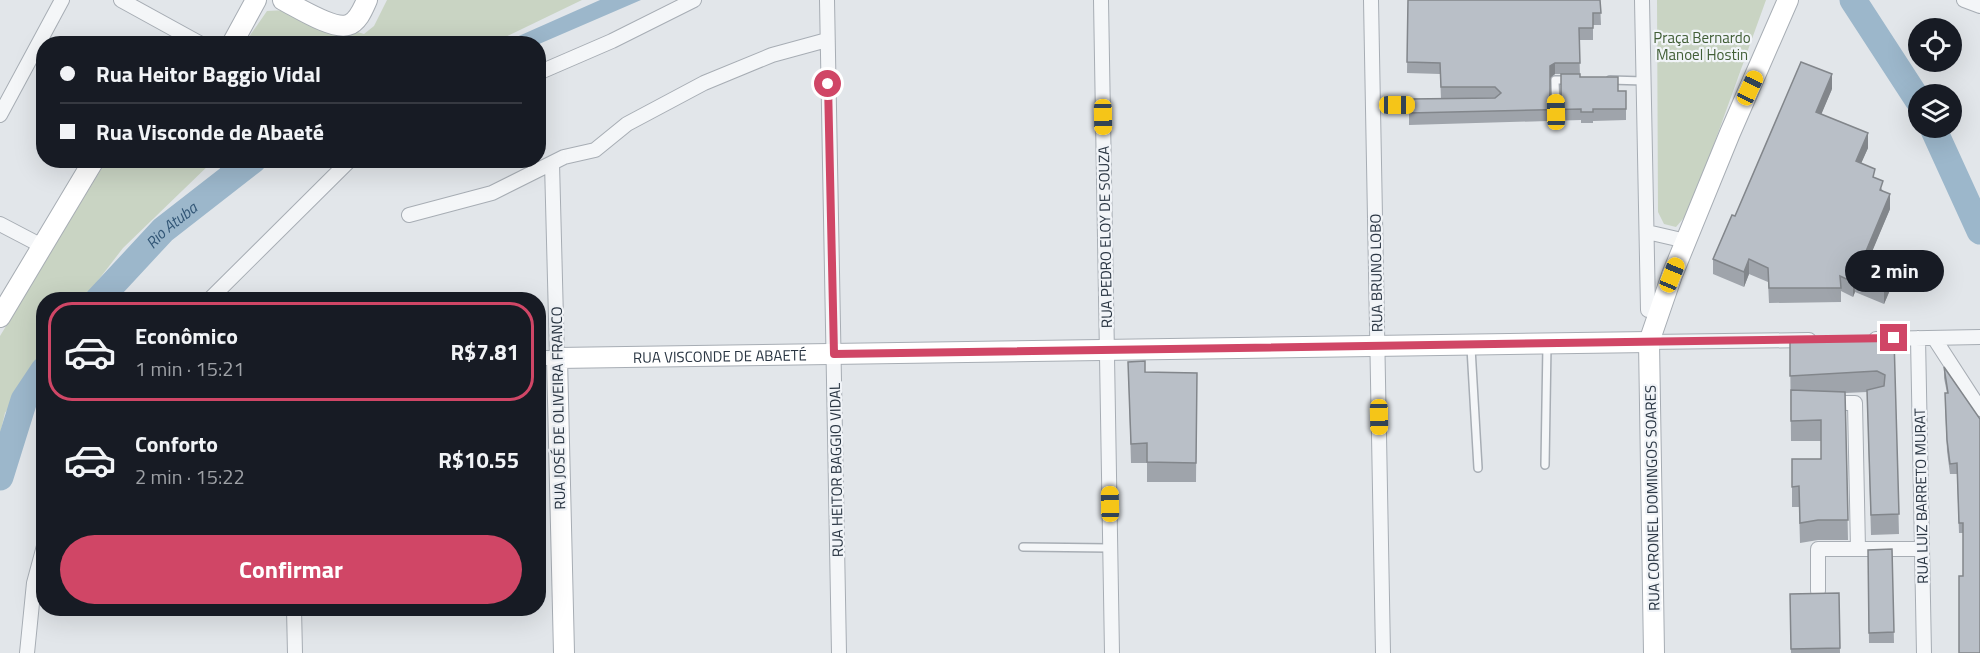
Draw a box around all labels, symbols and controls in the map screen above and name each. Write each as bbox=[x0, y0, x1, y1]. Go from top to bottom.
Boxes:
map controls bbox=[1908, 18, 1962, 138]
button: locate bbox=[1908, 18, 1962, 72]
park label: Praça Bernardo Manoel Hostin bbox=[1653, 26, 1751, 66]
text: Rua Heitor Baggio Vidal bbox=[96, 57, 321, 91]
car bbox=[1734, 68, 1766, 108]
route start bbox=[814, 70, 841, 97]
button: layers bbox=[1908, 84, 1962, 138]
car bbox=[1547, 94, 1565, 130]
car bbox=[1379, 96, 1415, 114]
car bbox=[1094, 99, 1112, 135]
text: Rua Visconde de Abaeté bbox=[96, 115, 324, 149]
street label: RUA PEDRO ELOY DE SOUZA bbox=[1092, 146, 1118, 328]
water label: Rio Atuba bbox=[140, 195, 203, 254]
street label: RUA BRUNO LOBO bbox=[1363, 213, 1389, 332]
callout: 2 min bbox=[1844, 251, 1944, 293]
car bbox=[1657, 255, 1687, 295]
text: 2 min bbox=[1870, 255, 1919, 286]
street label: RUA JOSÉ DE OLIVEIRA FRANCO bbox=[545, 306, 571, 510]
text: Econômico bbox=[135, 319, 238, 353]
route end bbox=[1880, 324, 1907, 351]
icon: car bbox=[63, 325, 117, 379]
text: R$7.81 bbox=[450, 335, 519, 369]
street label: RUA VISCONDE DE ABAETÉ bbox=[633, 343, 807, 368]
text: 1 min · 15:21 bbox=[135, 353, 245, 384]
street label: RUA HEITOR BAGGIO VIDAL bbox=[823, 383, 849, 557]
street label: RUA CORONEL DOMINGOS SOARES bbox=[1639, 385, 1665, 611]
car bbox=[1370, 399, 1388, 435]
street label: RUA LUIZ BARRETO MURAT bbox=[1908, 408, 1934, 584]
text: Conforto bbox=[135, 427, 218, 461]
icon: car bbox=[63, 433, 117, 487]
text: R$10.55 bbox=[438, 443, 519, 477]
text: 2 min · 15:22 bbox=[135, 461, 245, 492]
car bbox=[1101, 486, 1119, 522]
button: Confirmar bbox=[60, 535, 522, 604]

